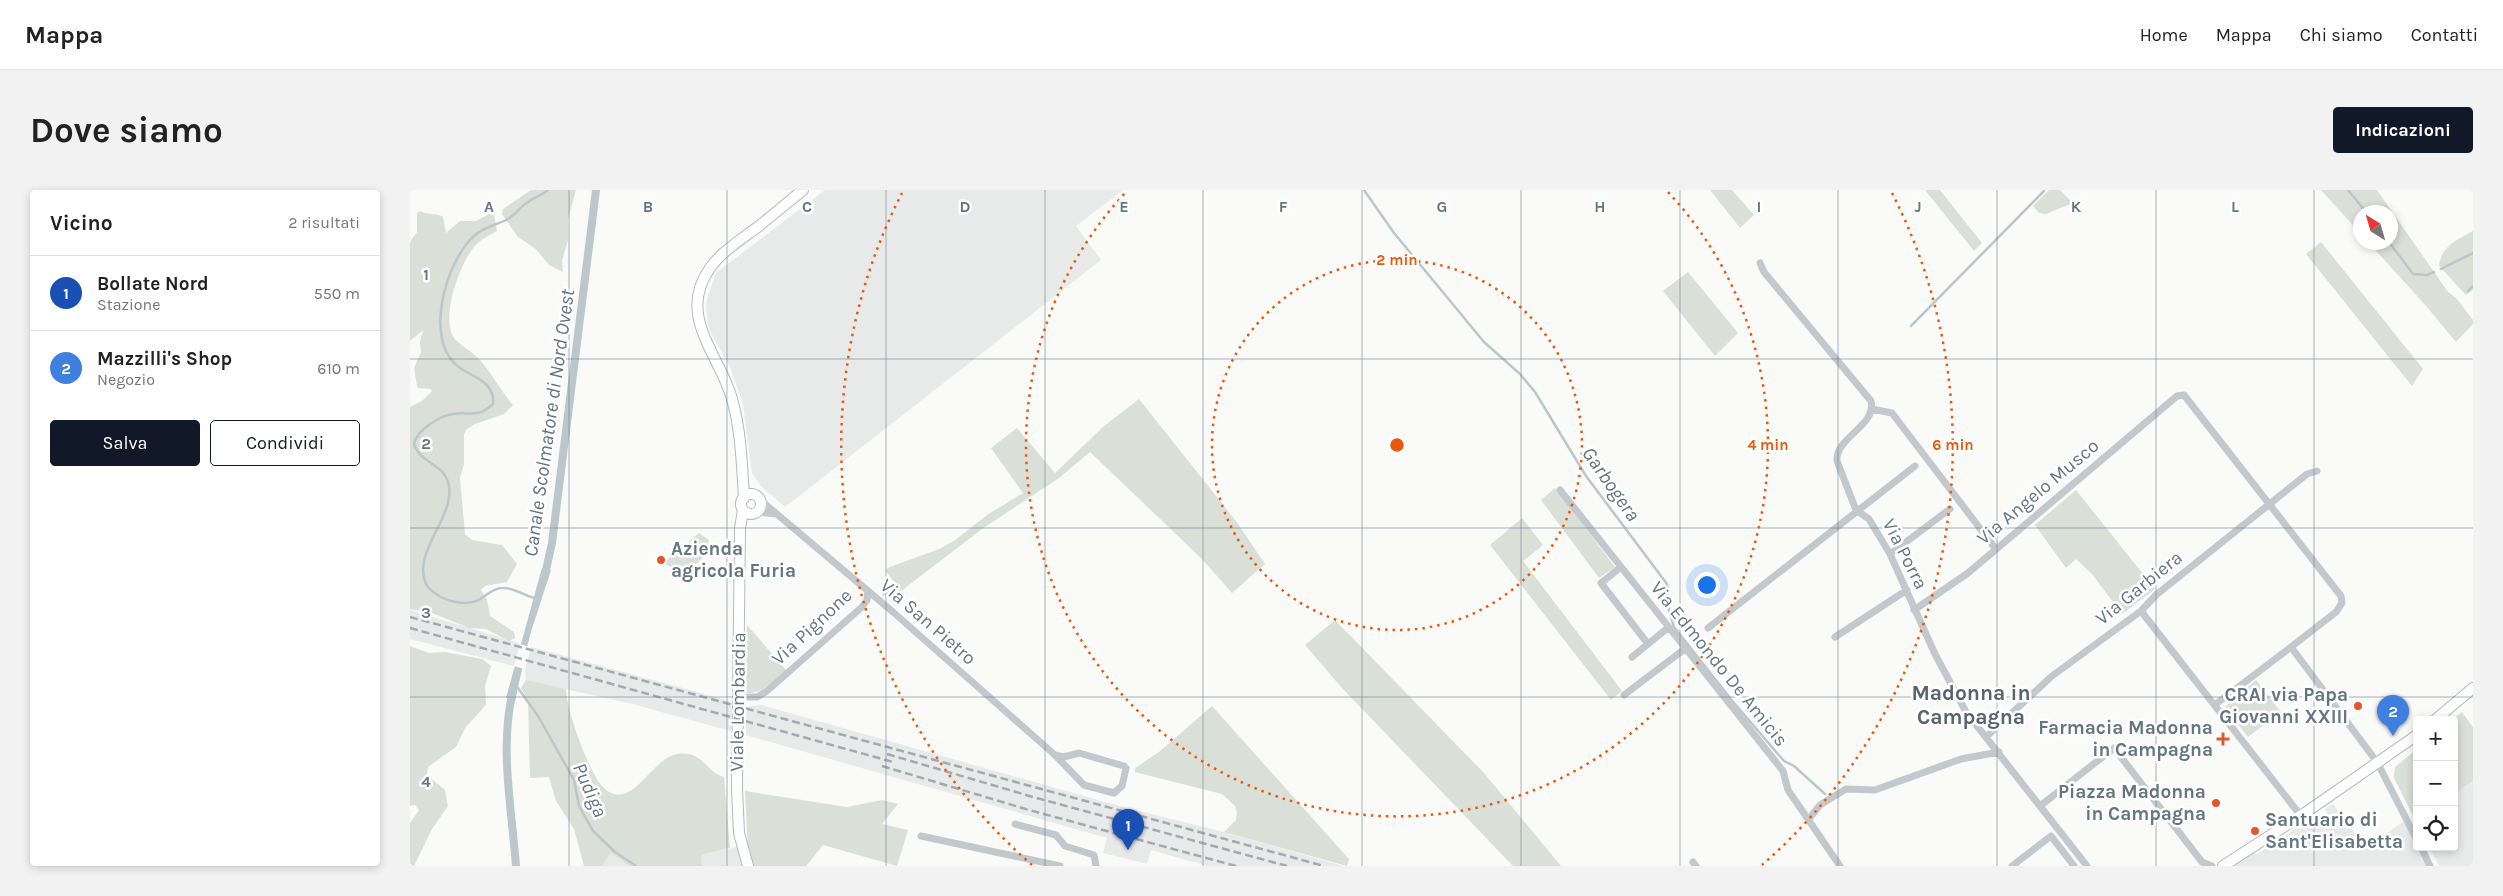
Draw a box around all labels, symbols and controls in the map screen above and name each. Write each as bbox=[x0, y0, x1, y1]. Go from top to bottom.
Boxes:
text: Mappa bbox=[25, 21, 103, 49]
text: Home bbox=[2140, 24, 2188, 46]
text: Mappa bbox=[2216, 24, 2272, 46]
text: Chi siamo bbox=[2300, 24, 2383, 46]
text: Contatti bbox=[2411, 24, 2478, 46]
button: Indicazioni bbox=[2333, 107, 2473, 153]
text: Dove siamo bbox=[30, 110, 223, 151]
text: A bbox=[484, 197, 494, 216]
text: B bbox=[643, 197, 653, 216]
text: C bbox=[802, 197, 812, 216]
text: D bbox=[960, 197, 971, 216]
text: E bbox=[1119, 197, 1129, 216]
text: F bbox=[1279, 197, 1288, 216]
text: G bbox=[1437, 197, 1447, 216]
text: H bbox=[1594, 197, 1606, 216]
text: I bbox=[1757, 197, 1761, 216]
text: J bbox=[1914, 197, 1922, 216]
text: K bbox=[2071, 197, 2082, 216]
text: L bbox=[2231, 197, 2239, 216]
north arrow bbox=[2353, 205, 2398, 250]
text: Vicino bbox=[50, 211, 113, 235]
text: 2 risultati bbox=[288, 213, 360, 232]
text: 2 min bbox=[1376, 251, 1418, 269]
text: 1 bbox=[423, 265, 429, 284]
text: Bollate Nord bbox=[97, 273, 209, 295]
text: 1 bbox=[63, 284, 69, 303]
text: 550 m bbox=[314, 284, 360, 303]
water label: Canale Scolmatore di Nord Ovest bbox=[519, 287, 579, 558]
text: Stazione bbox=[97, 295, 160, 314]
text: Mazzilli's Shop bbox=[97, 348, 232, 370]
text: 2 bbox=[61, 359, 71, 378]
text: 610 m bbox=[317, 359, 360, 378]
text: Negozio bbox=[97, 370, 155, 389]
button: Salva bbox=[50, 420, 200, 466]
button: Condividi bbox=[210, 420, 360, 466]
text: 2 bbox=[421, 434, 431, 453]
street label: Via Angelo Musco bbox=[1973, 435, 2103, 549]
centre of rings bbox=[1388, 436, 1406, 454]
text: 4 min bbox=[1747, 436, 1789, 454]
text: 6 min bbox=[1932, 436, 1974, 454]
water label: Garbogera bbox=[1577, 442, 1645, 526]
street label: Via Porra bbox=[1878, 515, 1932, 593]
place label: Azienda agricola Furia bbox=[671, 538, 796, 582]
street label: Via Garbiera bbox=[2091, 546, 2187, 630]
marker: Azienda agricola Furia bbox=[655, 554, 667, 566]
your location bbox=[1694, 572, 1720, 598]
street label: Via San Pietro bbox=[876, 574, 980, 670]
street label: Via Edmondo De Amicis bbox=[1646, 577, 1792, 751]
street label: Via Pignone bbox=[767, 584, 857, 670]
text: 3 bbox=[421, 603, 431, 622]
street label: Viale Lombardia bbox=[726, 632, 750, 772]
district label: Madonna in Campagna bbox=[1911, 681, 2031, 729]
place label: CRAI via Papa Giovanni XXIII bbox=[2219, 684, 2348, 728]
pin: 2 bbox=[2377, 695, 2409, 736]
marker: CRAI via Papa Giovanni XXIII bbox=[2352, 700, 2364, 712]
map controls bbox=[2413, 716, 2458, 851]
button: + bbox=[2413, 716, 2458, 761]
place label: Farmacia Madonna in Campagna bbox=[2038, 717, 2213, 761]
marker: Farmacia Madonna in Campagna bbox=[2217, 733, 2229, 745]
water label: Pudiga bbox=[568, 759, 612, 821]
button: − bbox=[2413, 761, 2458, 806]
text: 4 bbox=[421, 772, 431, 791]
place label: Piazza Madonna in Campagna bbox=[2058, 781, 2206, 825]
marker: Piazza Madonna in Campagna bbox=[2210, 797, 2222, 809]
button: locate bbox=[2413, 806, 2458, 851]
pin: 1 bbox=[1112, 809, 1144, 850]
place label: Santuario di Sant'Elisabetta bbox=[2265, 809, 2403, 853]
marker: Santuario di Sant'Elisabetta bbox=[2249, 825, 2261, 837]

